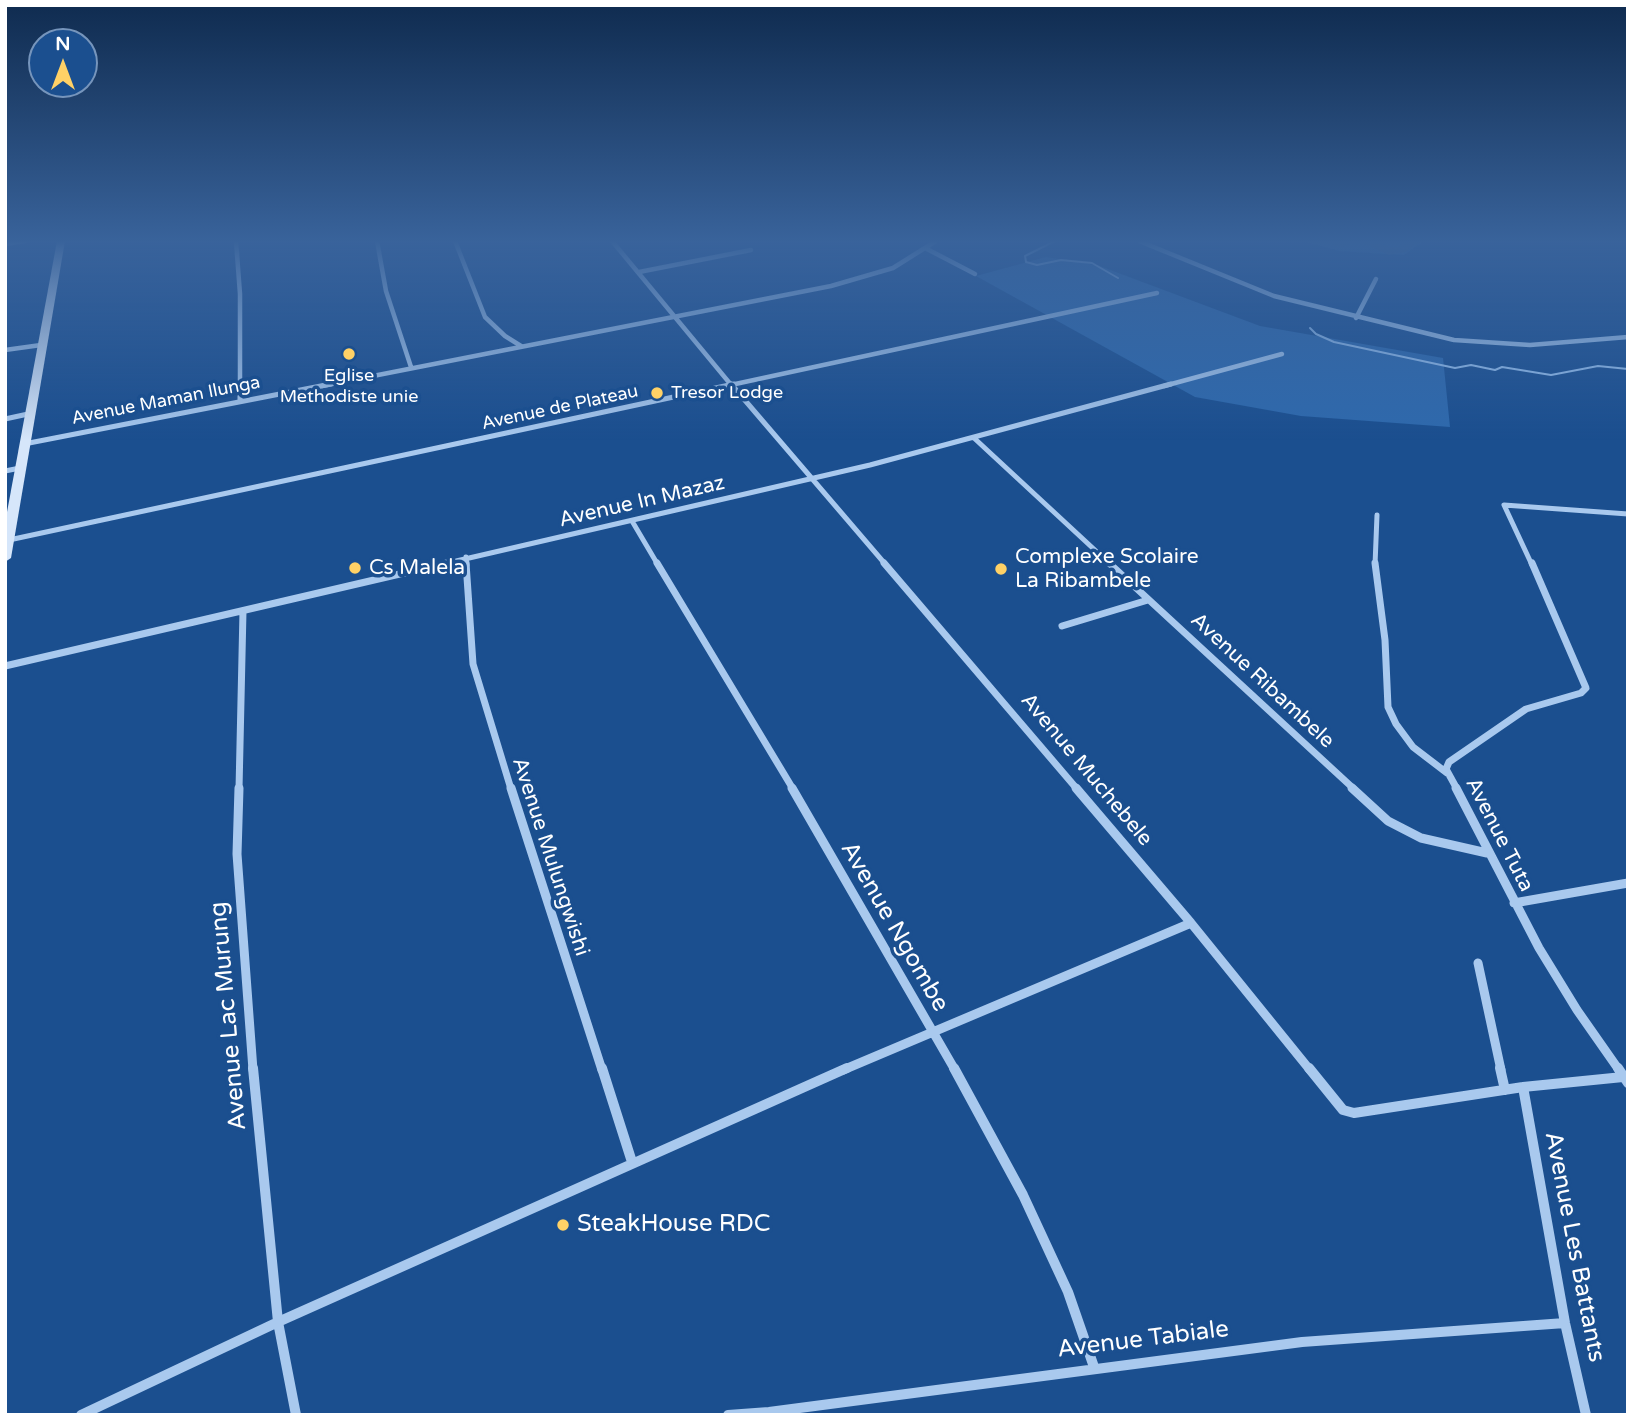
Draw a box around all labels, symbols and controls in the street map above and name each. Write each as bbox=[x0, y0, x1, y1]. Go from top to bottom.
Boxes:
north arrow bbox=[28, 28, 98, 98]
text: N bbox=[55, 33, 71, 55]
marker: Eglise Methodiste unie bbox=[341, 346, 357, 362]
place label: Eglise Methodiste unie bbox=[280, 365, 418, 408]
street label: Avenue Maman Ilunga bbox=[70, 372, 262, 430]
street label: Avenue de Plateau bbox=[480, 381, 640, 435]
place label: Tresor Lodge bbox=[671, 382, 783, 404]
marker: Tresor Lodge bbox=[649, 385, 665, 401]
street label: Avenue In Mazaz bbox=[557, 471, 727, 533]
place label: Complexe Scolaire La Ribambele bbox=[1015, 544, 1199, 594]
place label: Cs Malela bbox=[369, 555, 465, 581]
marker: Cs Malela bbox=[347, 560, 363, 576]
marker: Complexe Scolaire La Ribambele bbox=[993, 561, 1009, 577]
street label: Avenue Ribambele bbox=[1185, 608, 1339, 754]
street label: Avenue Muchebele bbox=[1015, 689, 1157, 851]
street label: Avenue Mulungwishi bbox=[506, 754, 594, 960]
street label: Avenue Tuta bbox=[1459, 774, 1539, 896]
street label: Avenue Ngombe bbox=[834, 837, 954, 1017]
street label: Avenue Lac Murung bbox=[205, 900, 253, 1132]
street label: Avenue Les Battants bbox=[1538, 1129, 1610, 1365]
place label: SteakHouse RDC bbox=[577, 1211, 771, 1239]
marker: SteakHouse RDC bbox=[555, 1217, 571, 1233]
street label: Avenue Tabiale bbox=[1056, 1315, 1230, 1365]

